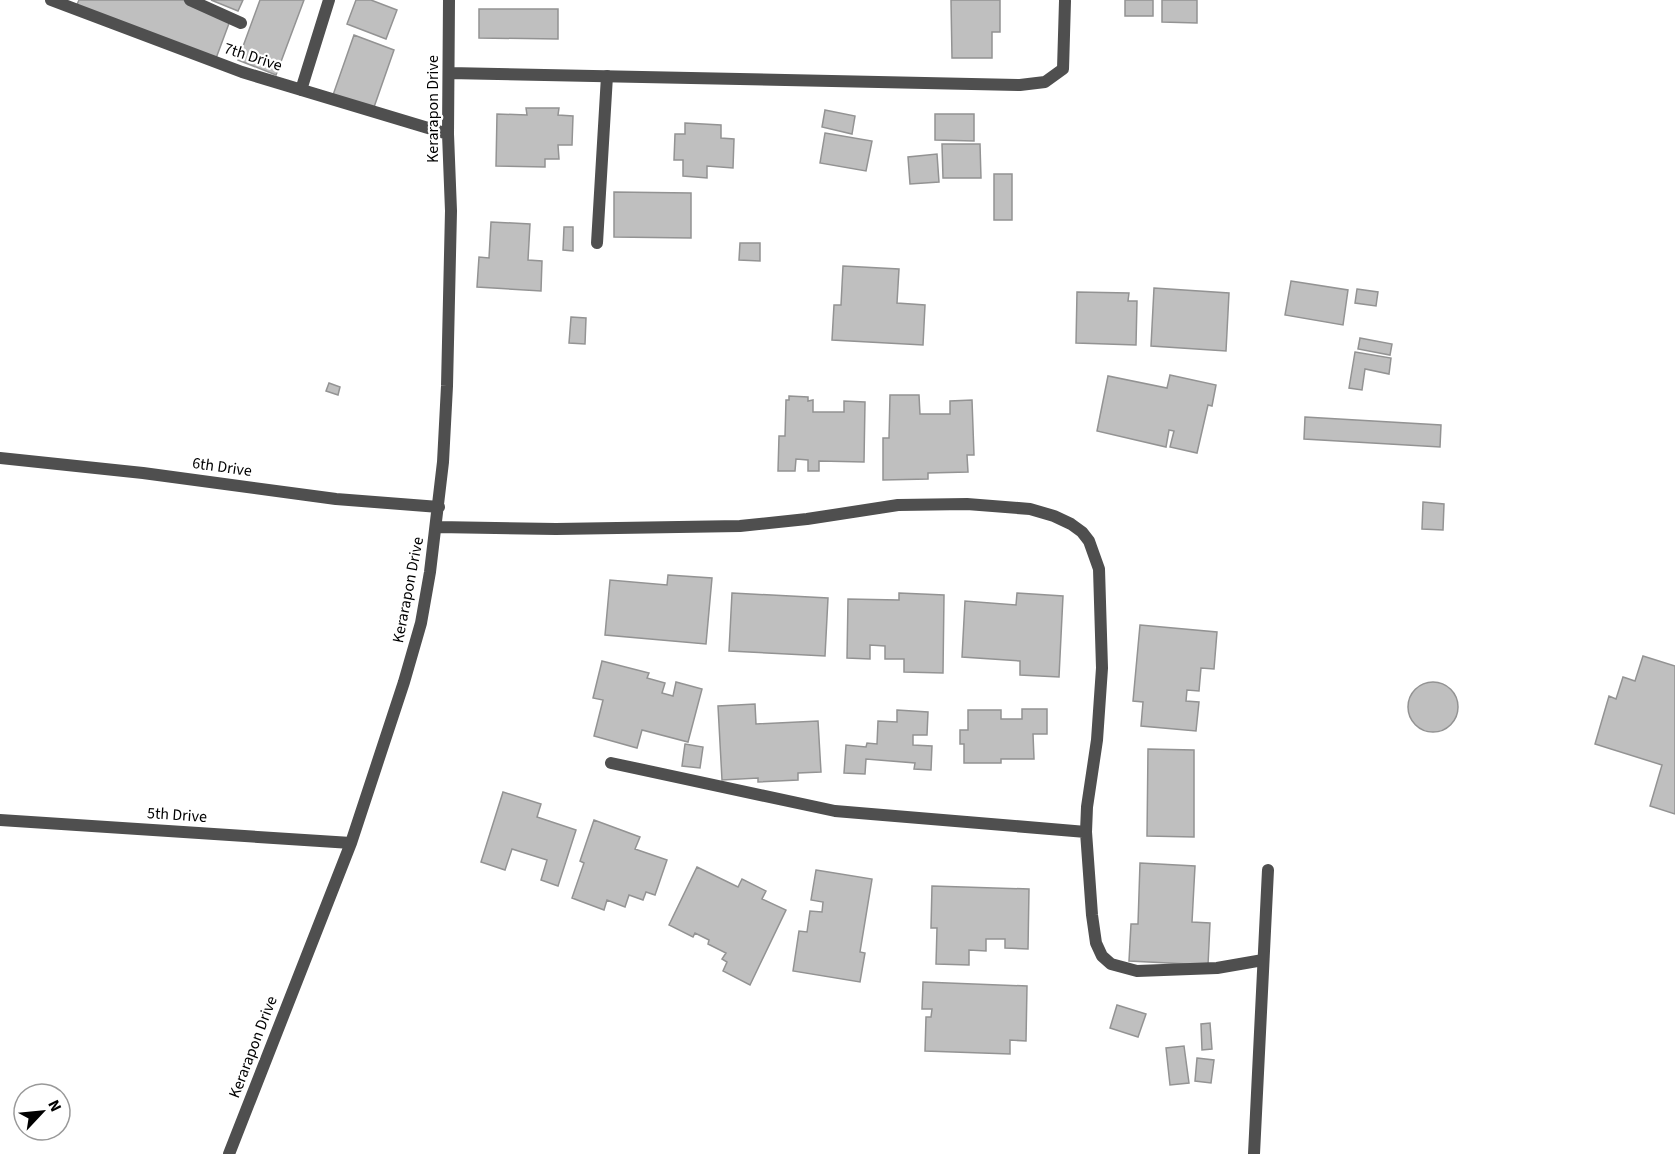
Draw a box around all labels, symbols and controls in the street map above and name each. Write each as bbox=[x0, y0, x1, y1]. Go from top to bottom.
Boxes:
street label: 7th Drive bbox=[221, 37, 285, 77]
street label: Kerarapon Drive bbox=[422, 55, 444, 163]
street label: 6th Drive bbox=[191, 452, 253, 482]
street label: Kerarapon Drive bbox=[387, 535, 429, 645]
street label: 5th Drive bbox=[146, 802, 208, 828]
street label: Kerarapon Drive bbox=[223, 993, 283, 1101]
north arrow bbox=[12, 1082, 72, 1142]
text: N bbox=[42, 1096, 67, 1115]

